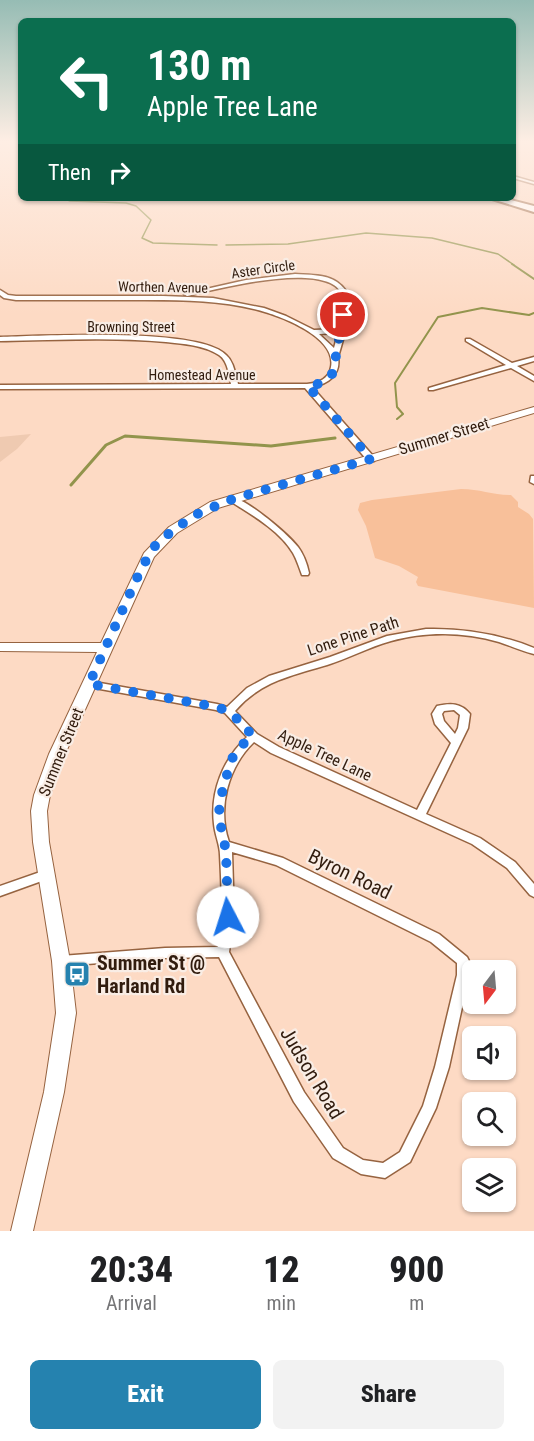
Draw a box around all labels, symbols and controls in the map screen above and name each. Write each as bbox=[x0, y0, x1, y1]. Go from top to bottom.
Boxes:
text: 130 m bbox=[147, 41, 252, 90]
icon: left bbox=[48, 42, 126, 120]
text: Apple Tree Lane bbox=[147, 91, 318, 123]
icon: right bbox=[103, 156, 136, 189]
text: Then bbox=[48, 160, 91, 185]
street label: Aster Circle bbox=[230, 257, 296, 281]
street label: Worthen Avenue bbox=[118, 278, 208, 296]
pin bbox=[317, 289, 368, 340]
icon: arrive bbox=[326, 298, 359, 331]
street label: Browning Street bbox=[87, 319, 175, 335]
street label: Homestead Avenue bbox=[148, 367, 256, 383]
street label: Summer Street bbox=[396, 413, 492, 459]
street label: Lone Pine Path bbox=[305, 612, 401, 660]
street label: Summer Street bbox=[35, 705, 87, 799]
street label: Apple Tree Lane bbox=[275, 725, 375, 785]
street label: Byron Road bbox=[304, 844, 396, 904]
position arrow bbox=[196, 885, 260, 949]
place label: Summer St @ Harland Rd bbox=[97, 951, 205, 998]
bus stop icon: Summer St @ Harland Rd bbox=[62, 959, 92, 989]
north arrow bbox=[462, 960, 516, 1014]
map controls bbox=[462, 960, 516, 1212]
street label: Judson Road bbox=[275, 1023, 349, 1123]
button: sound bbox=[462, 1026, 516, 1080]
button: search bbox=[462, 1092, 516, 1146]
button: layers bbox=[462, 1158, 516, 1212]
text: 20:34 bbox=[90, 1249, 173, 1291]
text: 12 bbox=[263, 1249, 300, 1291]
text: 900 bbox=[389, 1249, 444, 1291]
text: Arrival bbox=[106, 1291, 157, 1315]
text: min bbox=[267, 1291, 296, 1315]
text: m bbox=[409, 1291, 424, 1315]
button: Exit bbox=[30, 1360, 261, 1429]
button: Share bbox=[273, 1360, 504, 1429]

